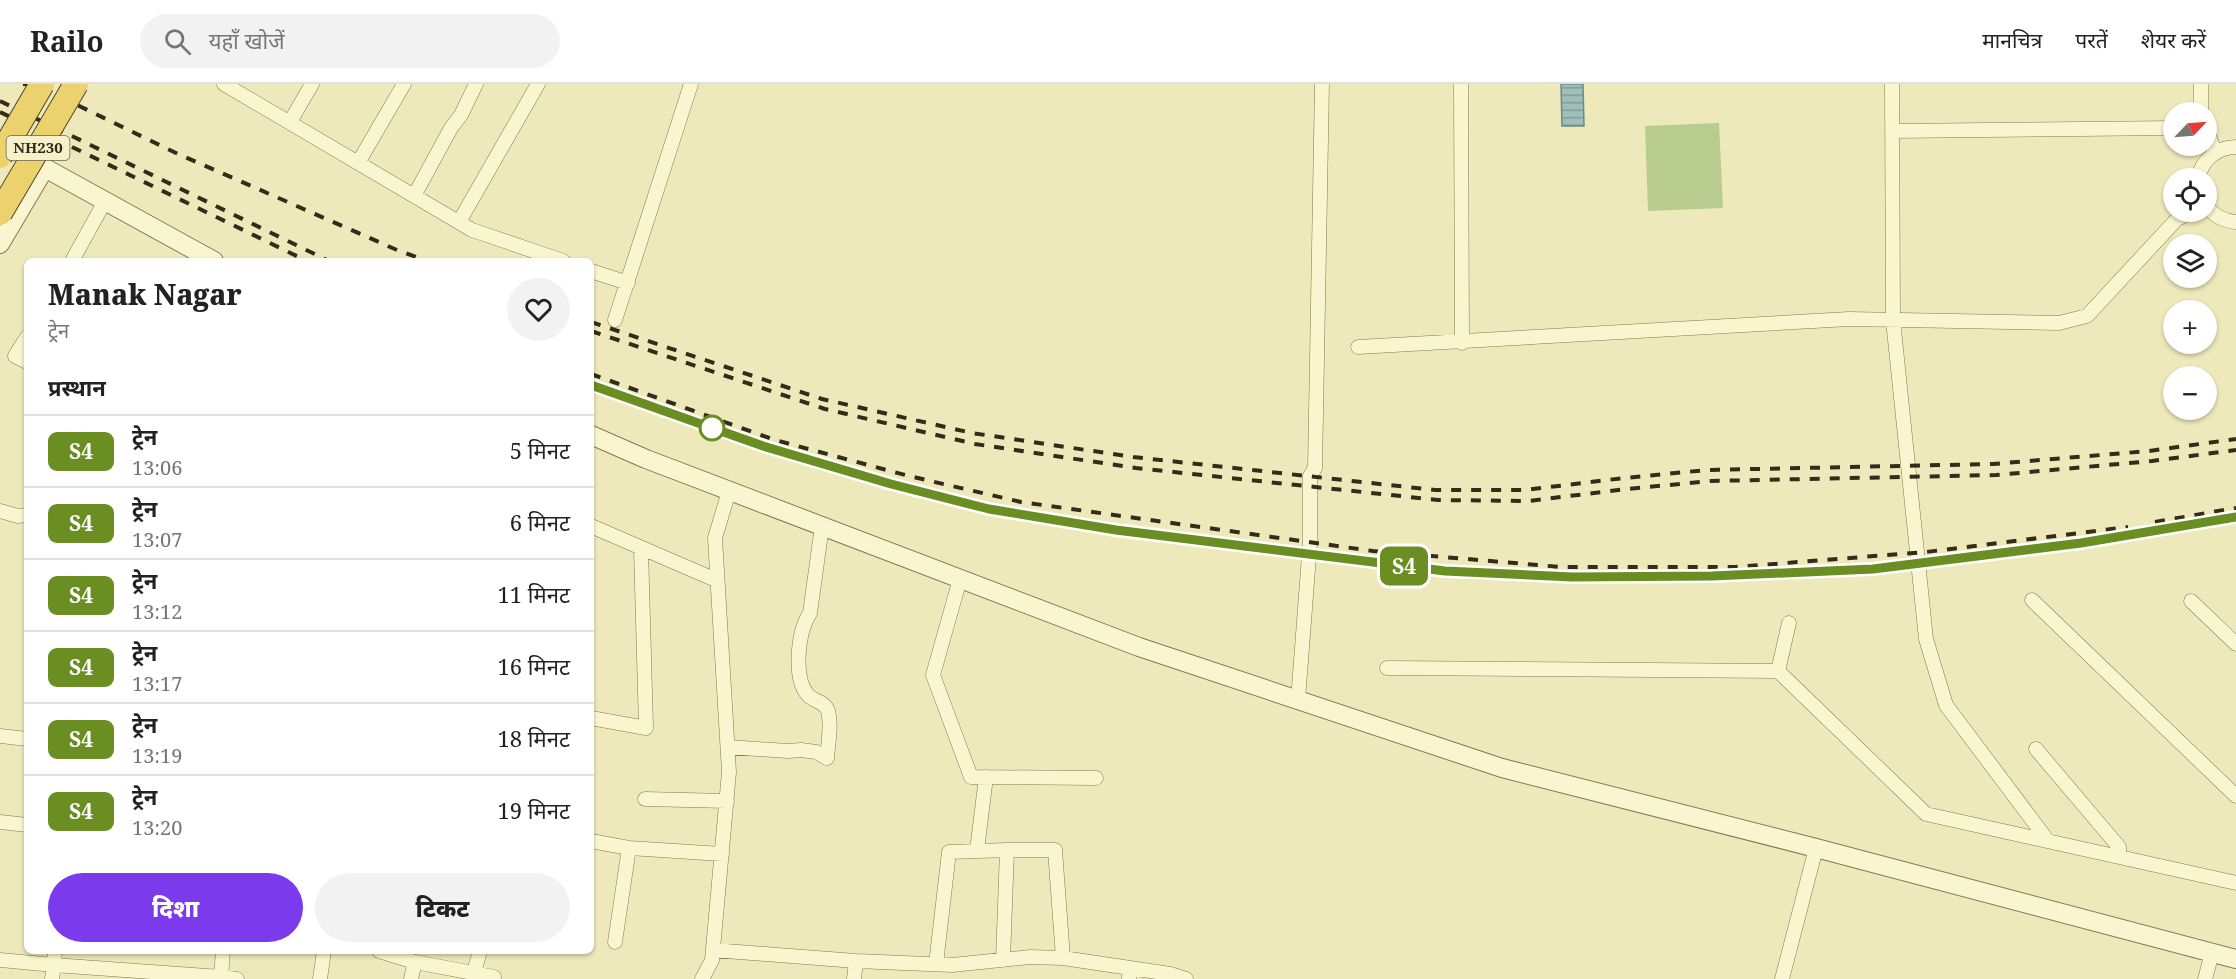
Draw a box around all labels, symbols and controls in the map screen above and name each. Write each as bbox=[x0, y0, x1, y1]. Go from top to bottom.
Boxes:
search box bbox=[140, 14, 560, 68]
text: Railo bbox=[30, 22, 104, 60]
icon: search bbox=[161, 25, 194, 58]
text: यहाँ खोजें bbox=[209, 25, 285, 55]
text: मानचित्र bbox=[1982, 26, 2042, 54]
text: परतें bbox=[2075, 26, 2108, 54]
text: शेयर करें bbox=[2141, 26, 2206, 54]
north arrow bbox=[2163, 102, 2217, 156]
map controls bbox=[2163, 102, 2217, 420]
road number: NH230 bbox=[6, 136, 70, 160]
button: locate bbox=[2163, 168, 2217, 222]
button: layers bbox=[2163, 234, 2217, 288]
text: Manak Nagar bbox=[48, 275, 242, 313]
button: heart bbox=[507, 278, 570, 341]
button: + bbox=[2163, 300, 2217, 354]
text: ट्रेन bbox=[48, 317, 69, 344]
button: − bbox=[2163, 366, 2217, 420]
text: प्रस्थान bbox=[48, 372, 106, 402]
unlabelled marker bbox=[699, 415, 725, 441]
text: ट्रेन bbox=[132, 421, 157, 451]
text: 5 मिनट bbox=[510, 435, 570, 465]
text: S4 bbox=[69, 437, 93, 465]
text: 13:06 bbox=[132, 454, 182, 481]
text: ट्रेन bbox=[132, 493, 157, 523]
text: 6 मिनट bbox=[510, 507, 570, 537]
text: S4 bbox=[69, 509, 93, 537]
text: 13:07 bbox=[132, 526, 182, 553]
line badge: S4 bbox=[1377, 546, 1431, 586]
text: S4 bbox=[1392, 552, 1416, 580]
text: ट्रेन bbox=[132, 565, 157, 595]
text: 11 मिनट bbox=[498, 579, 570, 609]
text: S4 bbox=[69, 581, 93, 609]
text: 13:12 bbox=[132, 598, 182, 625]
text: ट्रेन bbox=[132, 637, 157, 667]
text: 16 मिनट bbox=[498, 651, 570, 681]
text: S4 bbox=[69, 653, 93, 681]
text: 13:17 bbox=[132, 670, 182, 697]
text: ट्रेन bbox=[132, 709, 157, 739]
text: 18 मिनट bbox=[498, 723, 570, 753]
text: S4 bbox=[69, 725, 93, 753]
text: 13:19 bbox=[132, 742, 182, 769]
text: ट्रेन bbox=[132, 781, 157, 811]
text: 19 मिनट bbox=[498, 795, 570, 825]
text: S4 bbox=[69, 797, 93, 825]
text: 13:20 bbox=[132, 814, 182, 841]
button: दिशा bbox=[48, 873, 303, 942]
button: टिकट bbox=[315, 873, 570, 942]

